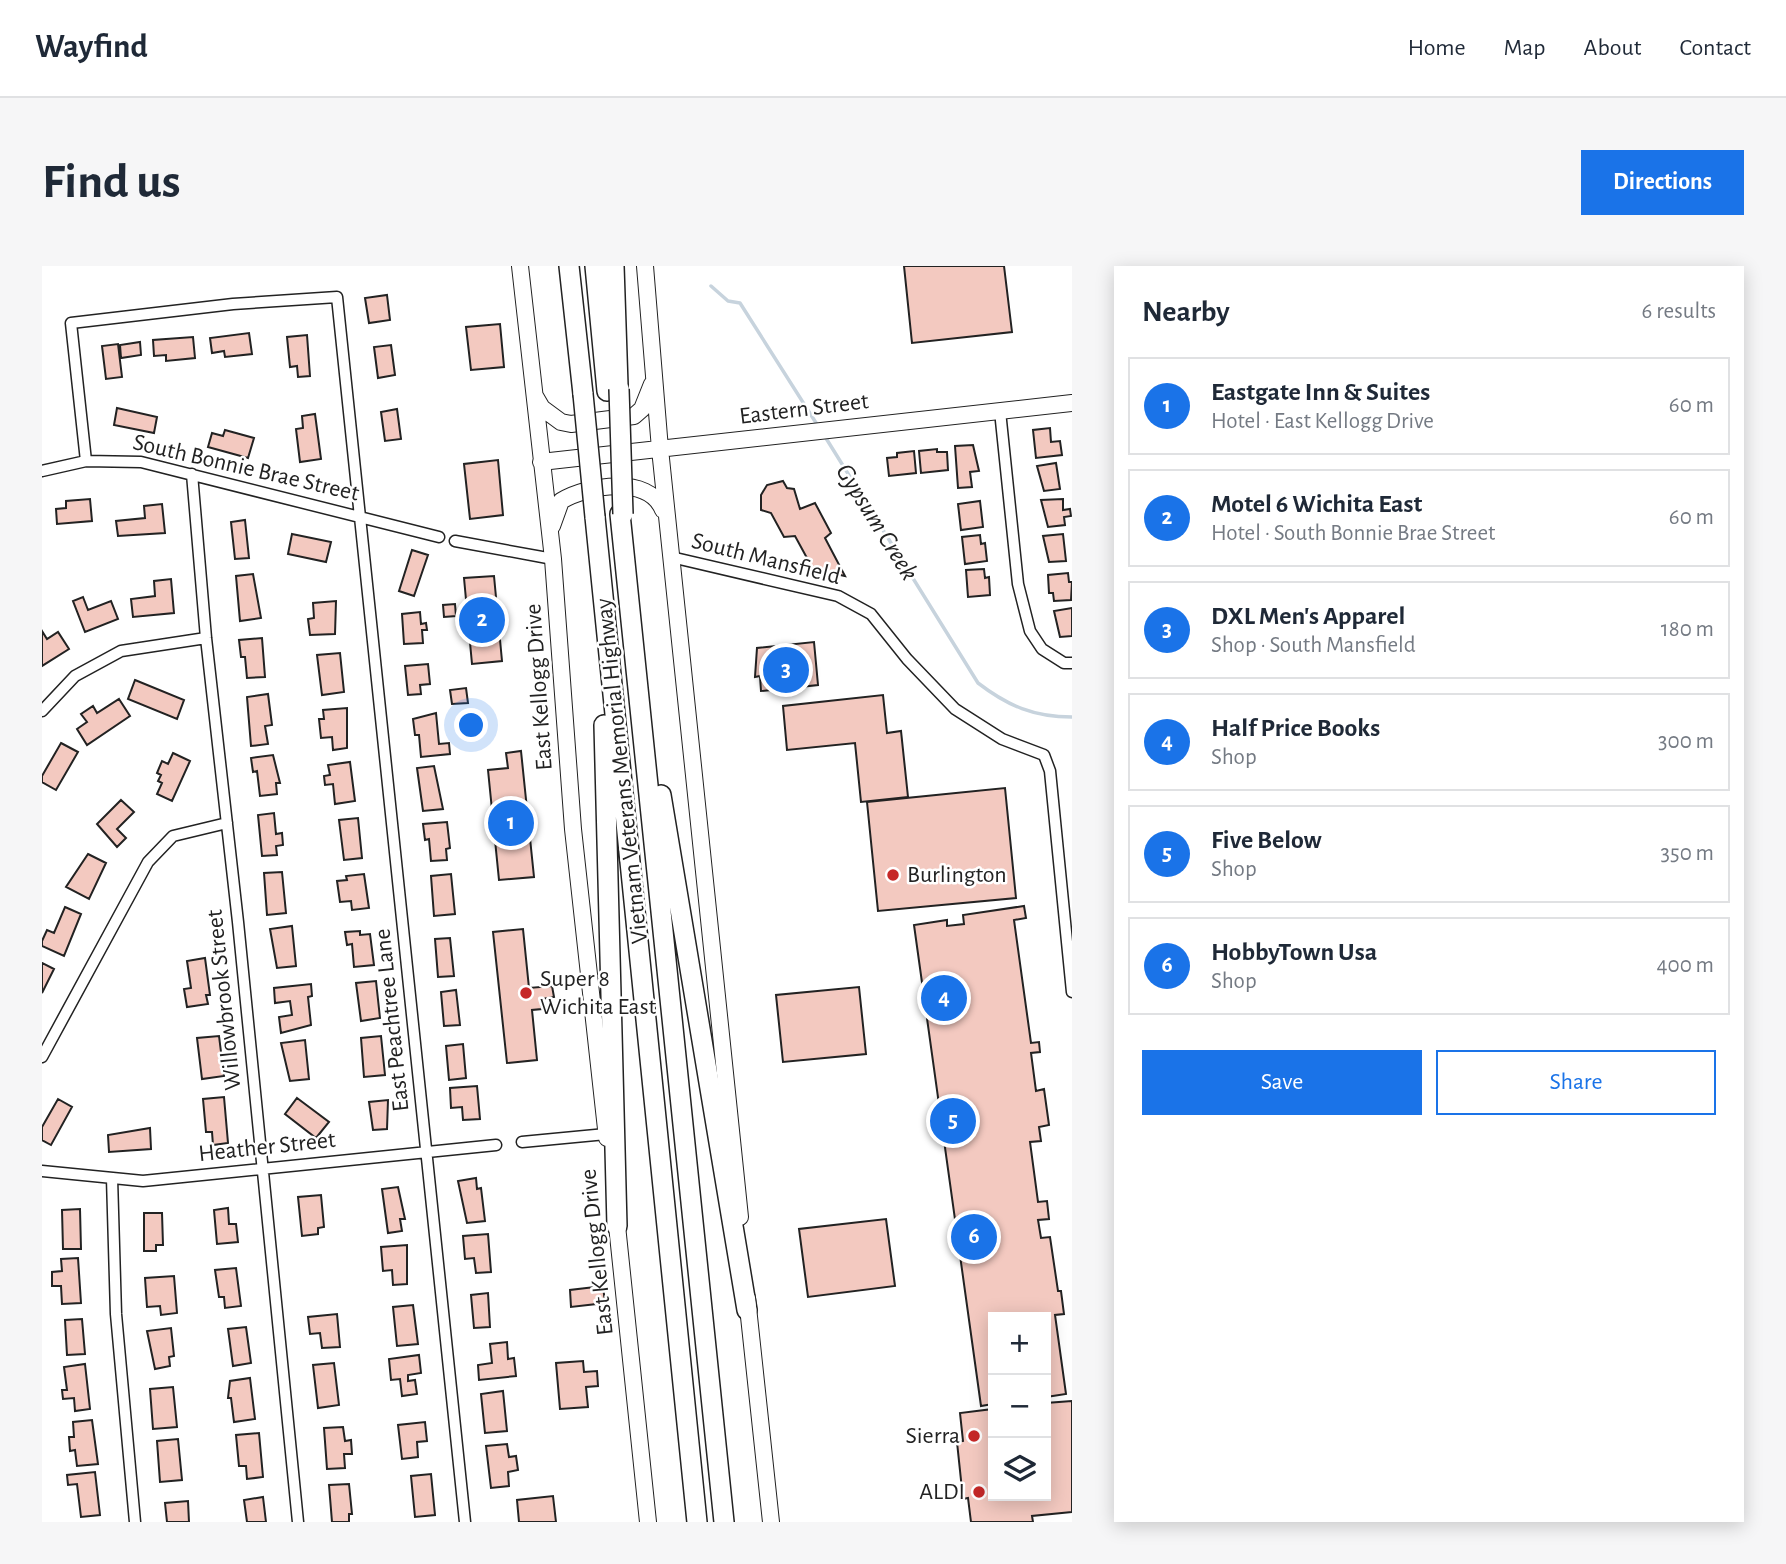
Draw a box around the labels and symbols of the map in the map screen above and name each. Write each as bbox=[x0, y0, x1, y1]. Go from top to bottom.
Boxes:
street label: Eastern Street bbox=[738, 389, 870, 429]
street label: South Bonnie Brae Street bbox=[131, 430, 362, 506]
water label: Gypsum Creek bbox=[831, 459, 923, 585]
street label: South Mansfield bbox=[689, 529, 843, 589]
pin: 2 bbox=[459, 594, 505, 646]
street label: Vietnam Veterans Memorial Highway bbox=[592, 597, 652, 945]
street label: East Kellogg Drive bbox=[521, 603, 557, 771]
pin: 3 bbox=[763, 644, 809, 696]
your location bbox=[454, 708, 488, 742]
pin: 1 bbox=[488, 797, 534, 849]
place label: Burlington bbox=[907, 863, 1007, 887]
marker: Burlington bbox=[885, 867, 901, 883]
street label: Willowbrook Street bbox=[203, 908, 245, 1092]
street label: East Peachtree Lane bbox=[370, 927, 414, 1113]
place label: Super 8 Wichita East bbox=[540, 967, 657, 1019]
pin: 4 bbox=[921, 972, 967, 1024]
marker: Super 8 Wichita East bbox=[518, 985, 534, 1001]
pin: 5 bbox=[930, 1095, 976, 1147]
street label: Heather Street bbox=[197, 1128, 337, 1166]
street label: East Kellogg Drive bbox=[576, 1168, 618, 1336]
pin: 6 bbox=[951, 1211, 997, 1263]
place label: Sierra bbox=[905, 1424, 960, 1448]
marker: Sierra bbox=[966, 1428, 982, 1444]
place label: ALDI bbox=[919, 1480, 965, 1504]
marker: ALDI bbox=[971, 1484, 987, 1500]

